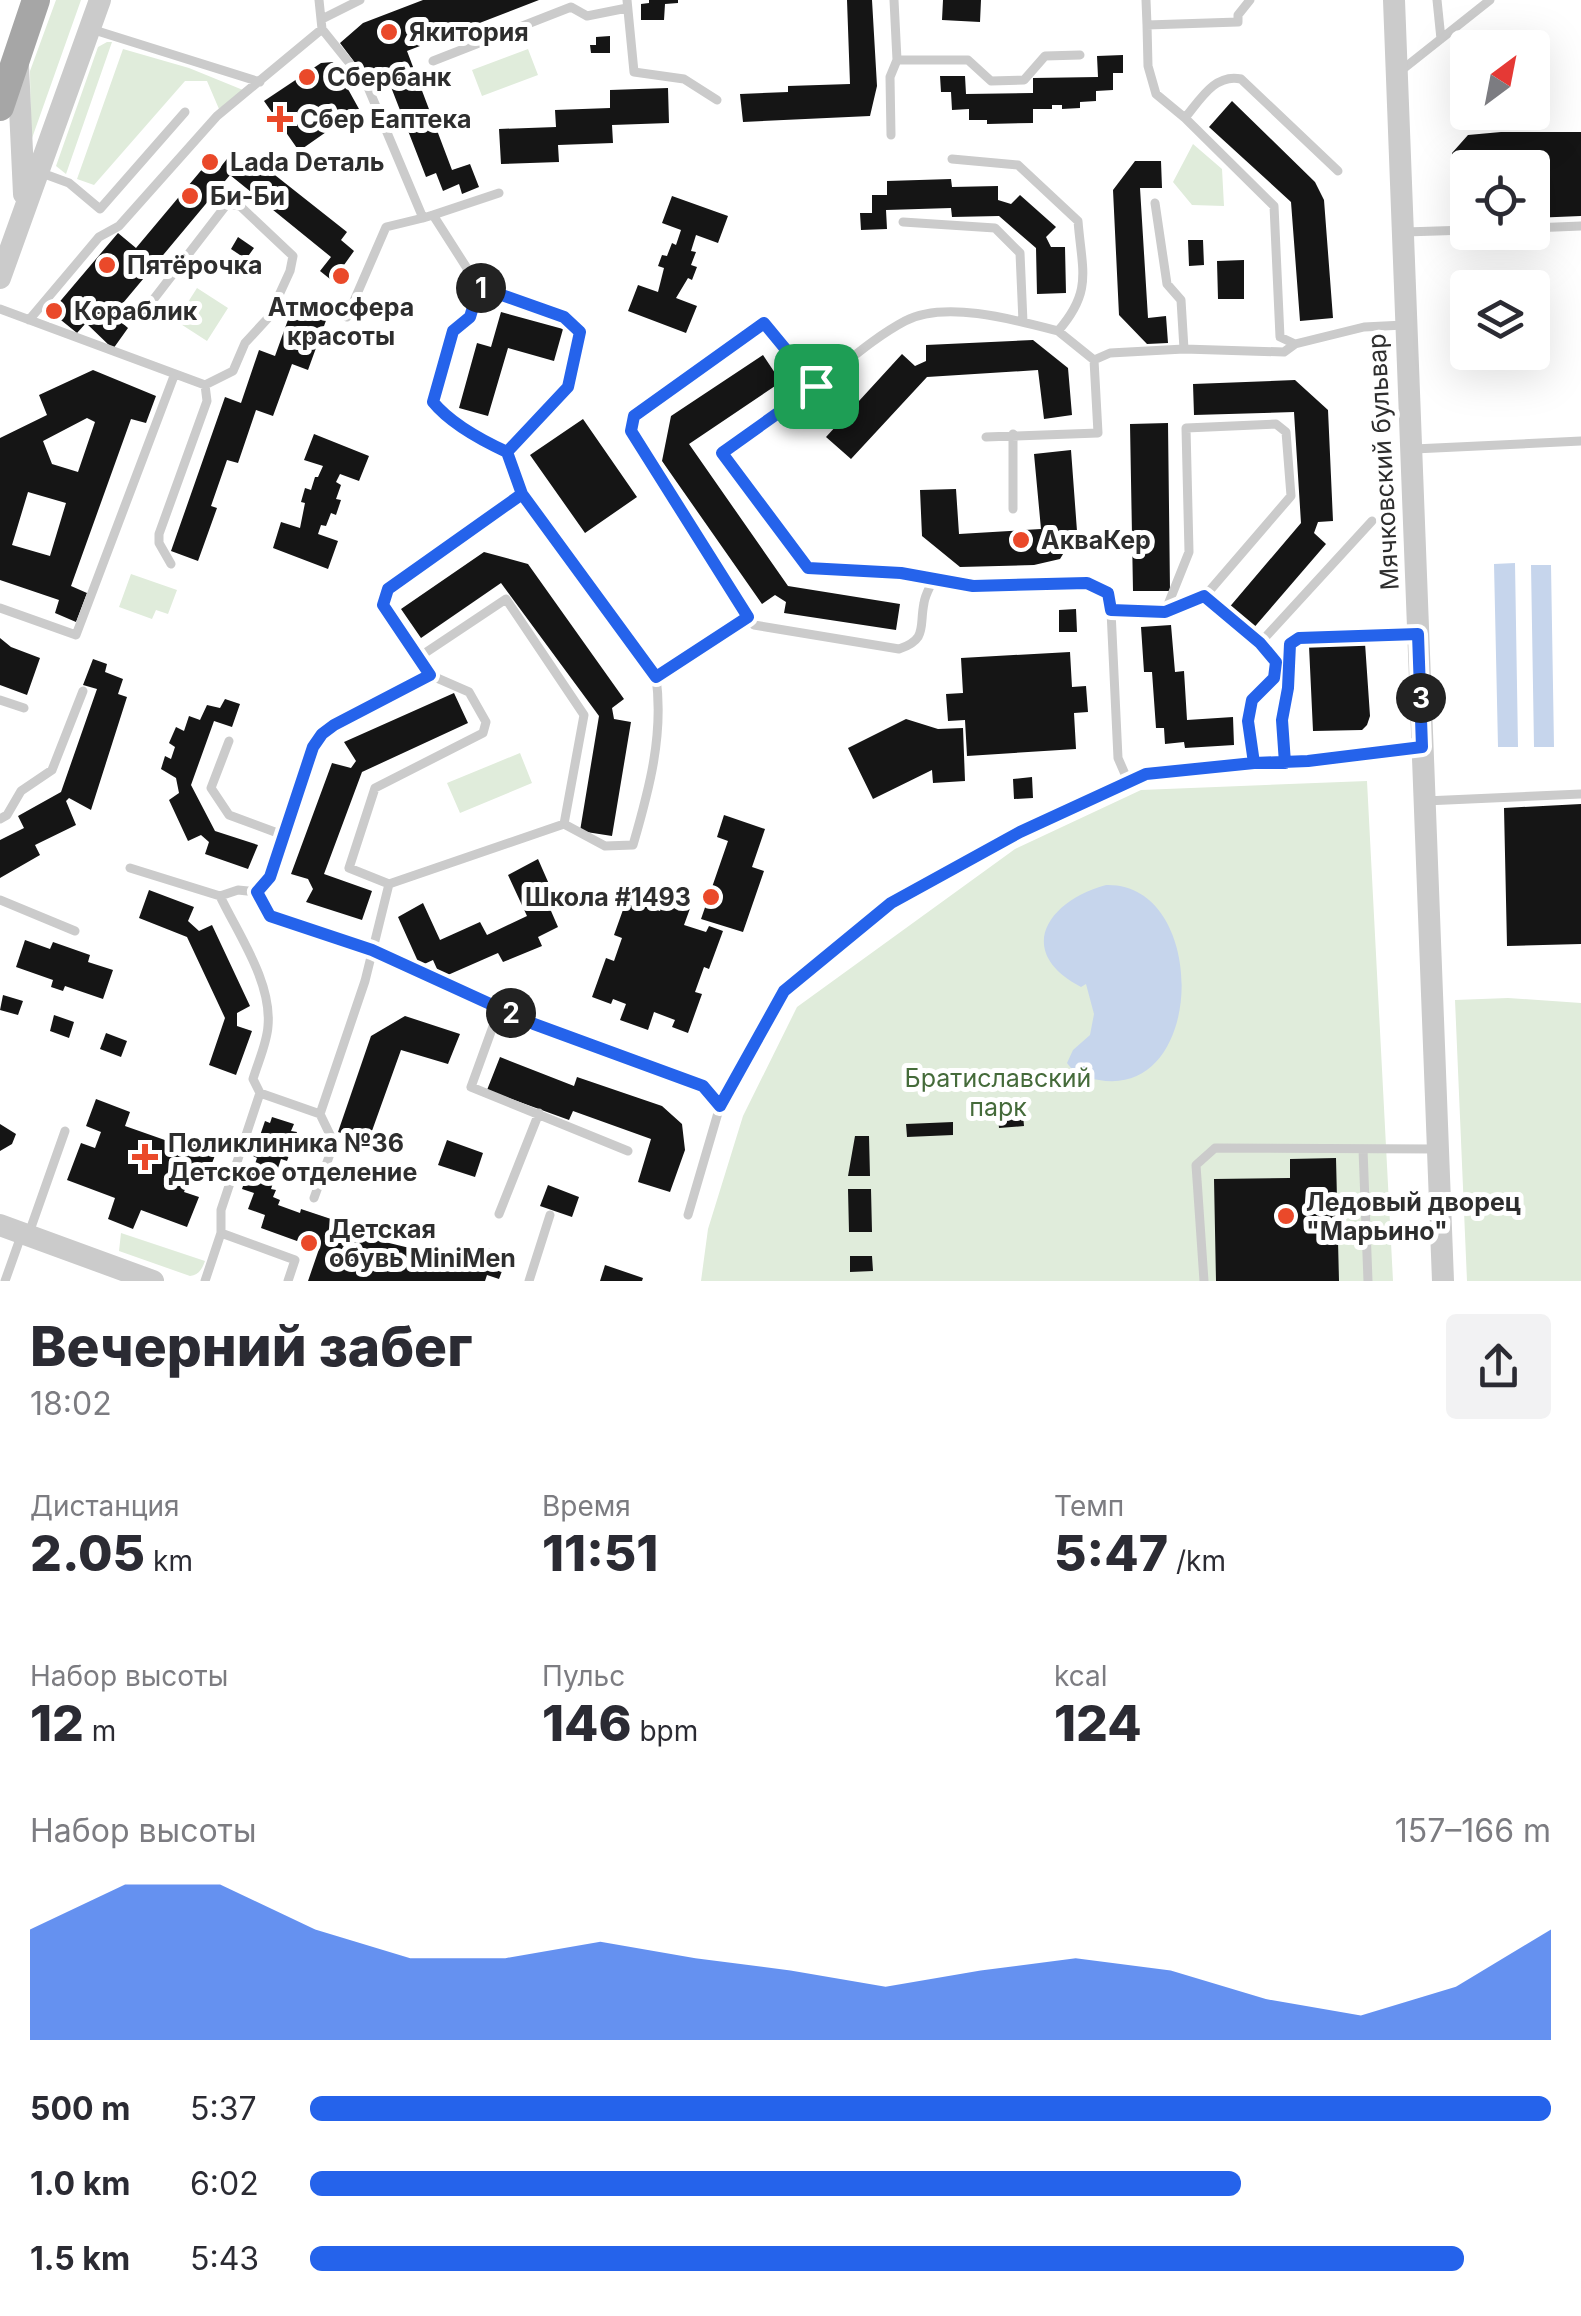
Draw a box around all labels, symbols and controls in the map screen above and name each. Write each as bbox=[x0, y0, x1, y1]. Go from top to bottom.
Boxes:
place label: Якитория bbox=[409, 17, 529, 47]
marker: Якитория bbox=[378, 21, 400, 43]
north arrow bbox=[1450, 30, 1550, 130]
map controls bbox=[1450, 30, 1550, 370]
place label: Сбербанк bbox=[327, 62, 452, 92]
marker: Сбербанк bbox=[296, 66, 318, 88]
place label: Сбер Еаптека bbox=[300, 104, 471, 134]
marker: Сбер Еаптека bbox=[269, 108, 291, 130]
place label: Lada Dеталь bbox=[230, 147, 385, 177]
button: locate bbox=[1450, 150, 1550, 250]
marker: Lada Dеталь bbox=[199, 151, 221, 173]
place label: Би-Би bbox=[210, 181, 285, 211]
marker: Би-Би bbox=[179, 185, 201, 207]
place label: Пятёрочка bbox=[127, 250, 263, 280]
marker: Пятёрочка bbox=[96, 254, 118, 276]
pin: 1 bbox=[456, 263, 506, 313]
marker: Атмосфера красоты bbox=[330, 265, 352, 287]
button: layers bbox=[1450, 270, 1550, 370]
text: 1 bbox=[475, 271, 487, 305]
place label: Атмосфера красоты bbox=[268, 292, 414, 351]
place label: Кораблик bbox=[74, 296, 198, 326]
marker: Кораблик bbox=[43, 300, 65, 322]
street label: Мячковский бульвар bbox=[1361, 333, 1405, 591]
pin bbox=[774, 344, 859, 429]
icon: arrive bbox=[789, 359, 844, 414]
place label: АкваКер bbox=[1041, 525, 1151, 555]
marker: АкваКер bbox=[1010, 529, 1032, 551]
pin: 3 bbox=[1396, 673, 1446, 723]
text: 3 bbox=[1412, 681, 1430, 715]
place label: Школа #1493 bbox=[525, 882, 691, 912]
marker: Школа #1493 bbox=[700, 886, 722, 908]
pin: 2 bbox=[486, 988, 536, 1038]
text: 2 bbox=[502, 996, 520, 1030]
park label: Братиславский парк bbox=[905, 1063, 1091, 1122]
place label: Поликлиника №36 Детское отделение bbox=[168, 1128, 417, 1187]
marker: Поликлиника №36 Детское отделение bbox=[132, 1144, 158, 1170]
place label: Ледовый дворец "Марьино" bbox=[1306, 1187, 1521, 1246]
marker: Ледовый дворец "Марьино" bbox=[1275, 1205, 1297, 1227]
place label: Детская обувь MiniMen bbox=[329, 1214, 516, 1273]
marker: Детская обувь MiniMen bbox=[298, 1232, 320, 1254]
text: Вечерний забег bbox=[30, 1313, 472, 1379]
button: share bbox=[1446, 1314, 1551, 1419]
text: 18:02 bbox=[30, 1384, 112, 1423]
text: Дистанция bbox=[30, 1489, 180, 1523]
text: Время bbox=[542, 1489, 631, 1523]
text: Темп bbox=[1054, 1489, 1124, 1523]
text: 2.05 bbox=[30, 1523, 145, 1583]
text: 11:51 bbox=[542, 1523, 658, 1583]
text: 5:47 bbox=[1054, 1523, 1168, 1583]
text: km bbox=[145, 1544, 193, 1578]
text: /km bbox=[1168, 1544, 1226, 1578]
text: Набор высоты bbox=[30, 1659, 228, 1693]
text: Пульс bbox=[542, 1659, 625, 1693]
text: kcal bbox=[1054, 1659, 1108, 1693]
text: 12 bbox=[30, 1693, 84, 1753]
text: 146 bbox=[542, 1693, 632, 1753]
text: 124 bbox=[1054, 1693, 1142, 1753]
text: m bbox=[84, 1714, 116, 1748]
text: bpm bbox=[632, 1714, 698, 1748]
text: Набор высоты bbox=[30, 1811, 257, 1850]
text: 157–166 m bbox=[1395, 1811, 1551, 1850]
text: 500 m bbox=[30, 2089, 130, 2128]
text: 5:37 bbox=[190, 2089, 257, 2128]
text: 1.0 km bbox=[30, 2164, 130, 2203]
text: 6:02 bbox=[190, 2164, 259, 2203]
text: 1.5 km bbox=[30, 2239, 130, 2278]
text: 5:43 bbox=[190, 2239, 259, 2278]

